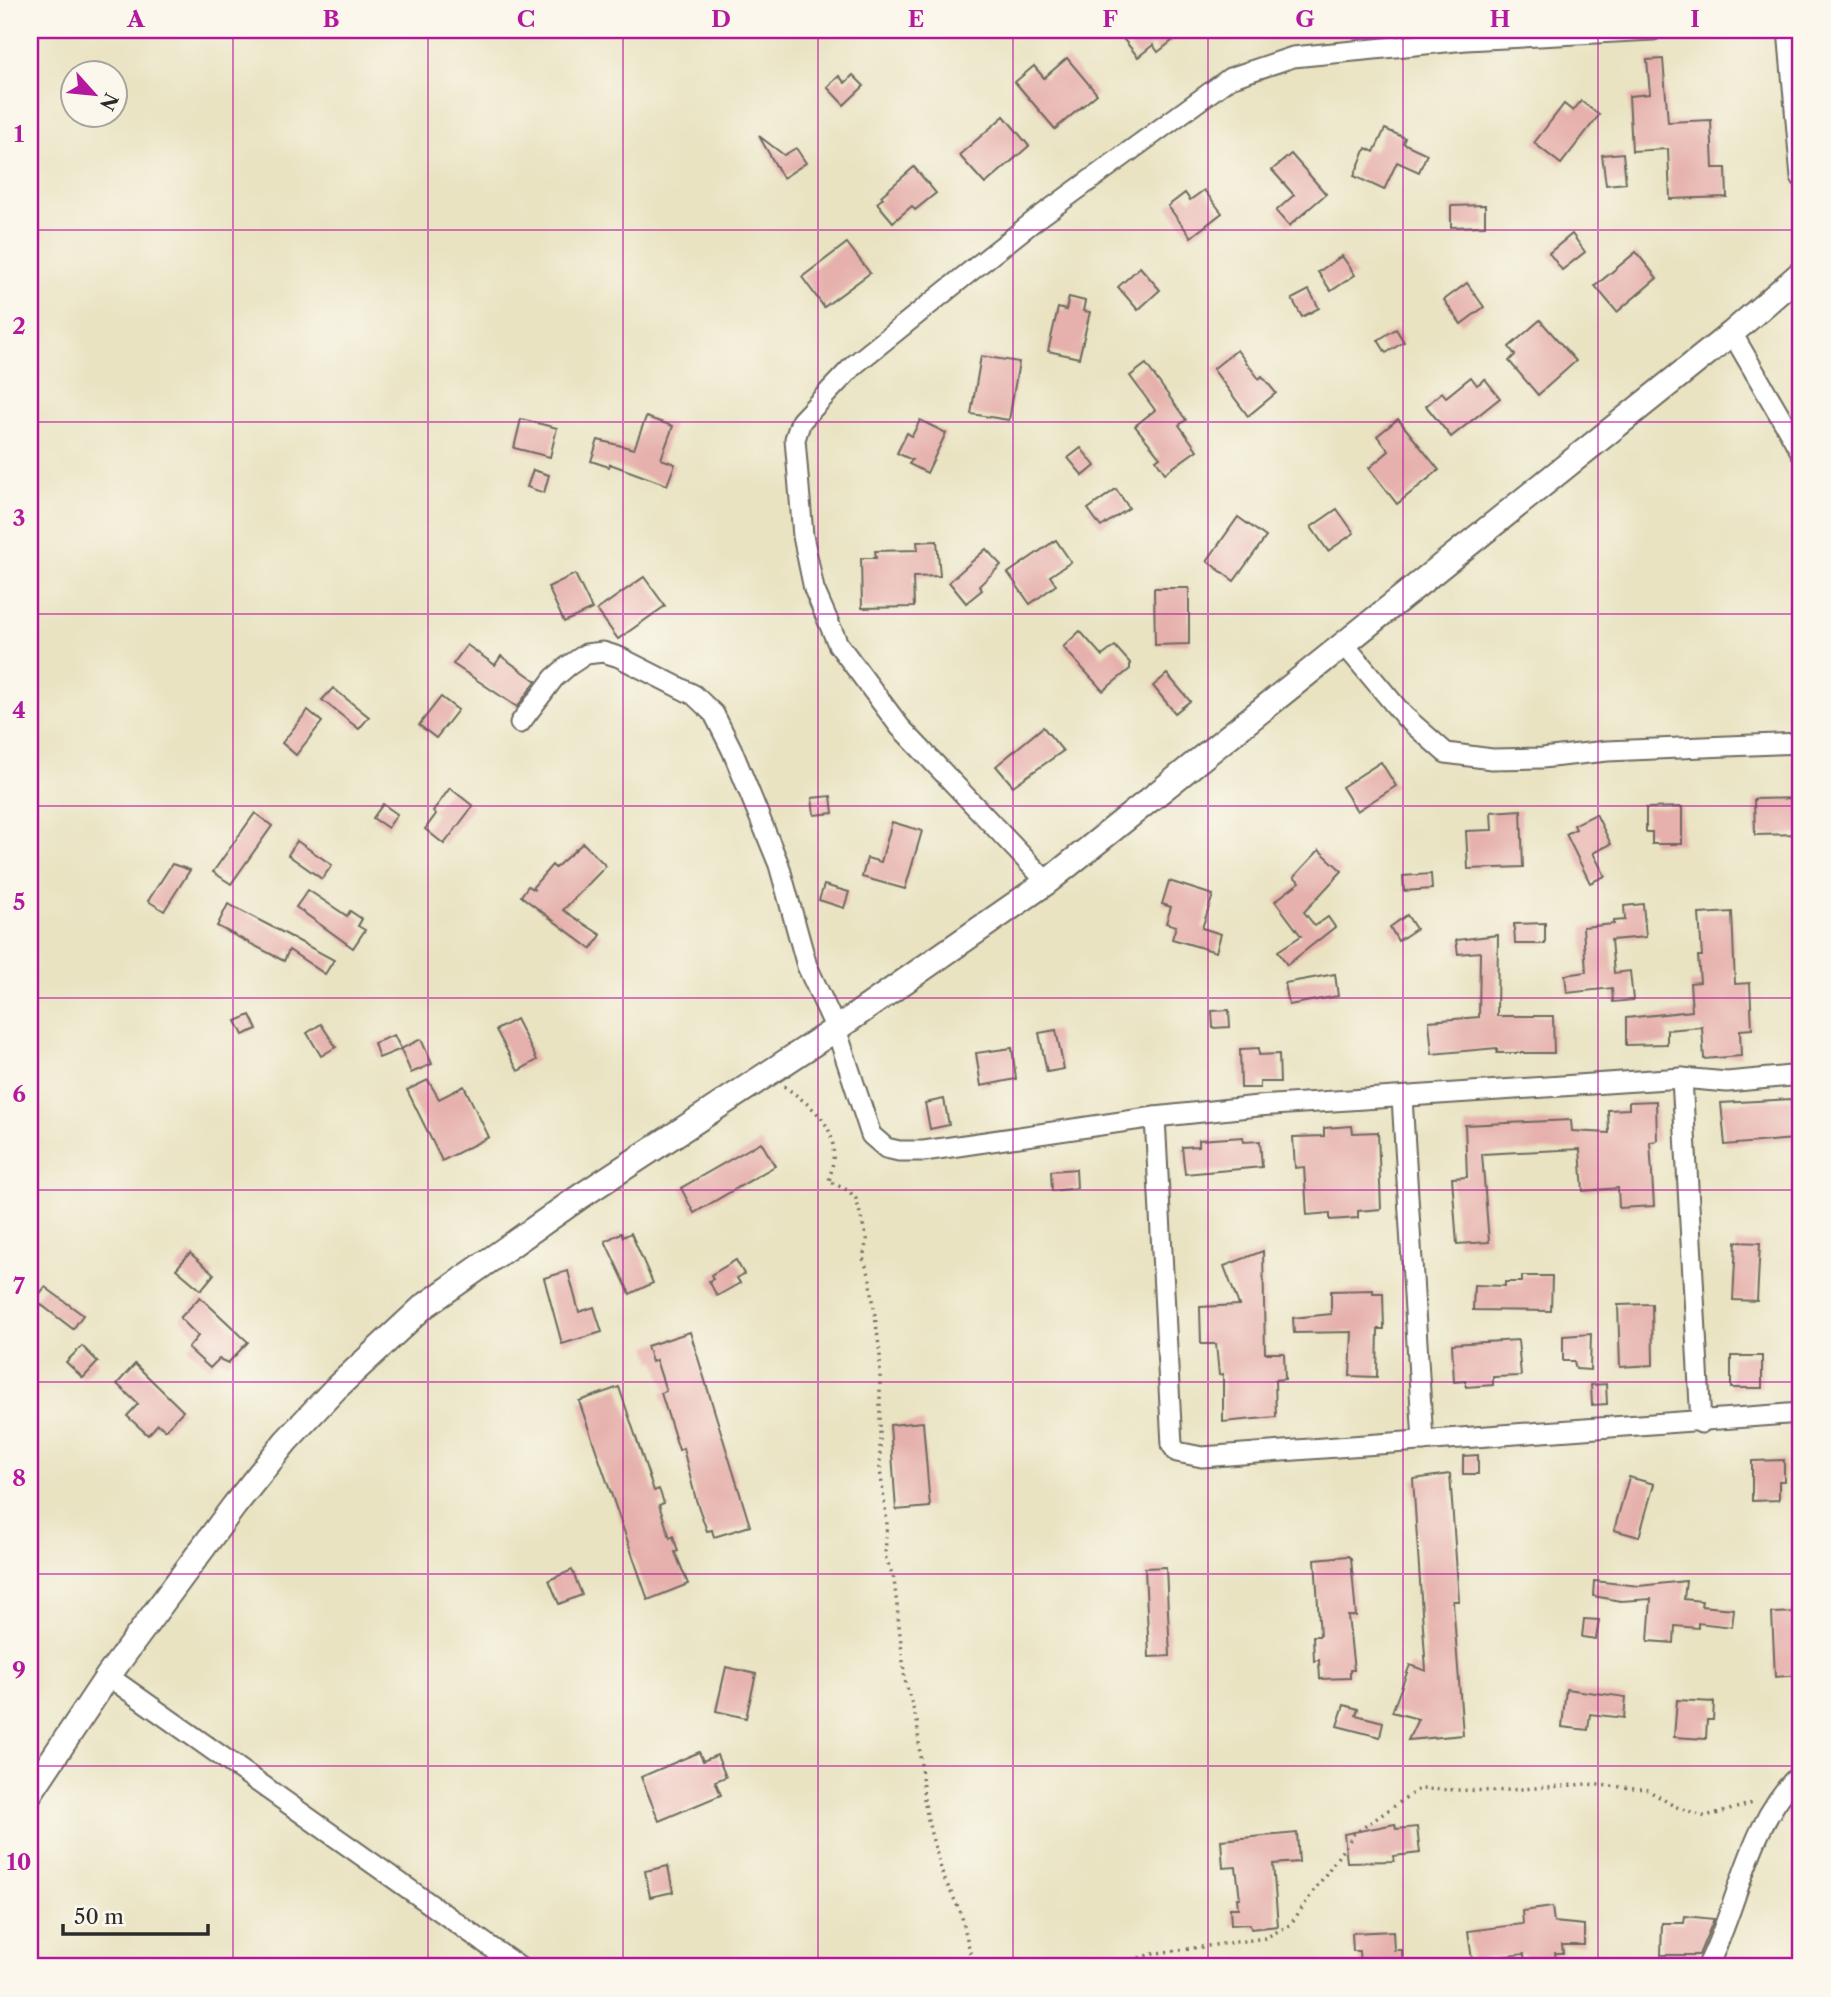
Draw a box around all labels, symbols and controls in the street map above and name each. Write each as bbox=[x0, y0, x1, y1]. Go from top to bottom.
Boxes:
text: A bbox=[126, 5, 146, 33]
text: B bbox=[322, 5, 340, 33]
text: C bbox=[517, 5, 535, 33]
text: D bbox=[711, 5, 731, 33]
text: E bbox=[908, 5, 924, 33]
text: F bbox=[1102, 5, 1118, 33]
text: G bbox=[1295, 5, 1315, 33]
text: H bbox=[1490, 5, 1511, 33]
text: I bbox=[1690, 5, 1700, 33]
north arrow bbox=[60, 60, 130, 130]
text: N bbox=[95, 89, 123, 114]
text: 1 bbox=[14, 120, 25, 148]
text: 2 bbox=[12, 312, 26, 340]
text: 3 bbox=[13, 504, 26, 532]
text: 4 bbox=[12, 696, 26, 724]
text: 5 bbox=[13, 888, 25, 916]
text: 6 bbox=[12, 1080, 26, 1108]
text: 7 bbox=[13, 1272, 25, 1300]
text: 8 bbox=[12, 1464, 26, 1492]
text: 9 bbox=[12, 1656, 26, 1684]
text: 10 bbox=[7, 1848, 31, 1876]
scale bar bbox=[63, 1892, 208, 1936]
text: 50 m bbox=[74, 1904, 124, 1929]

